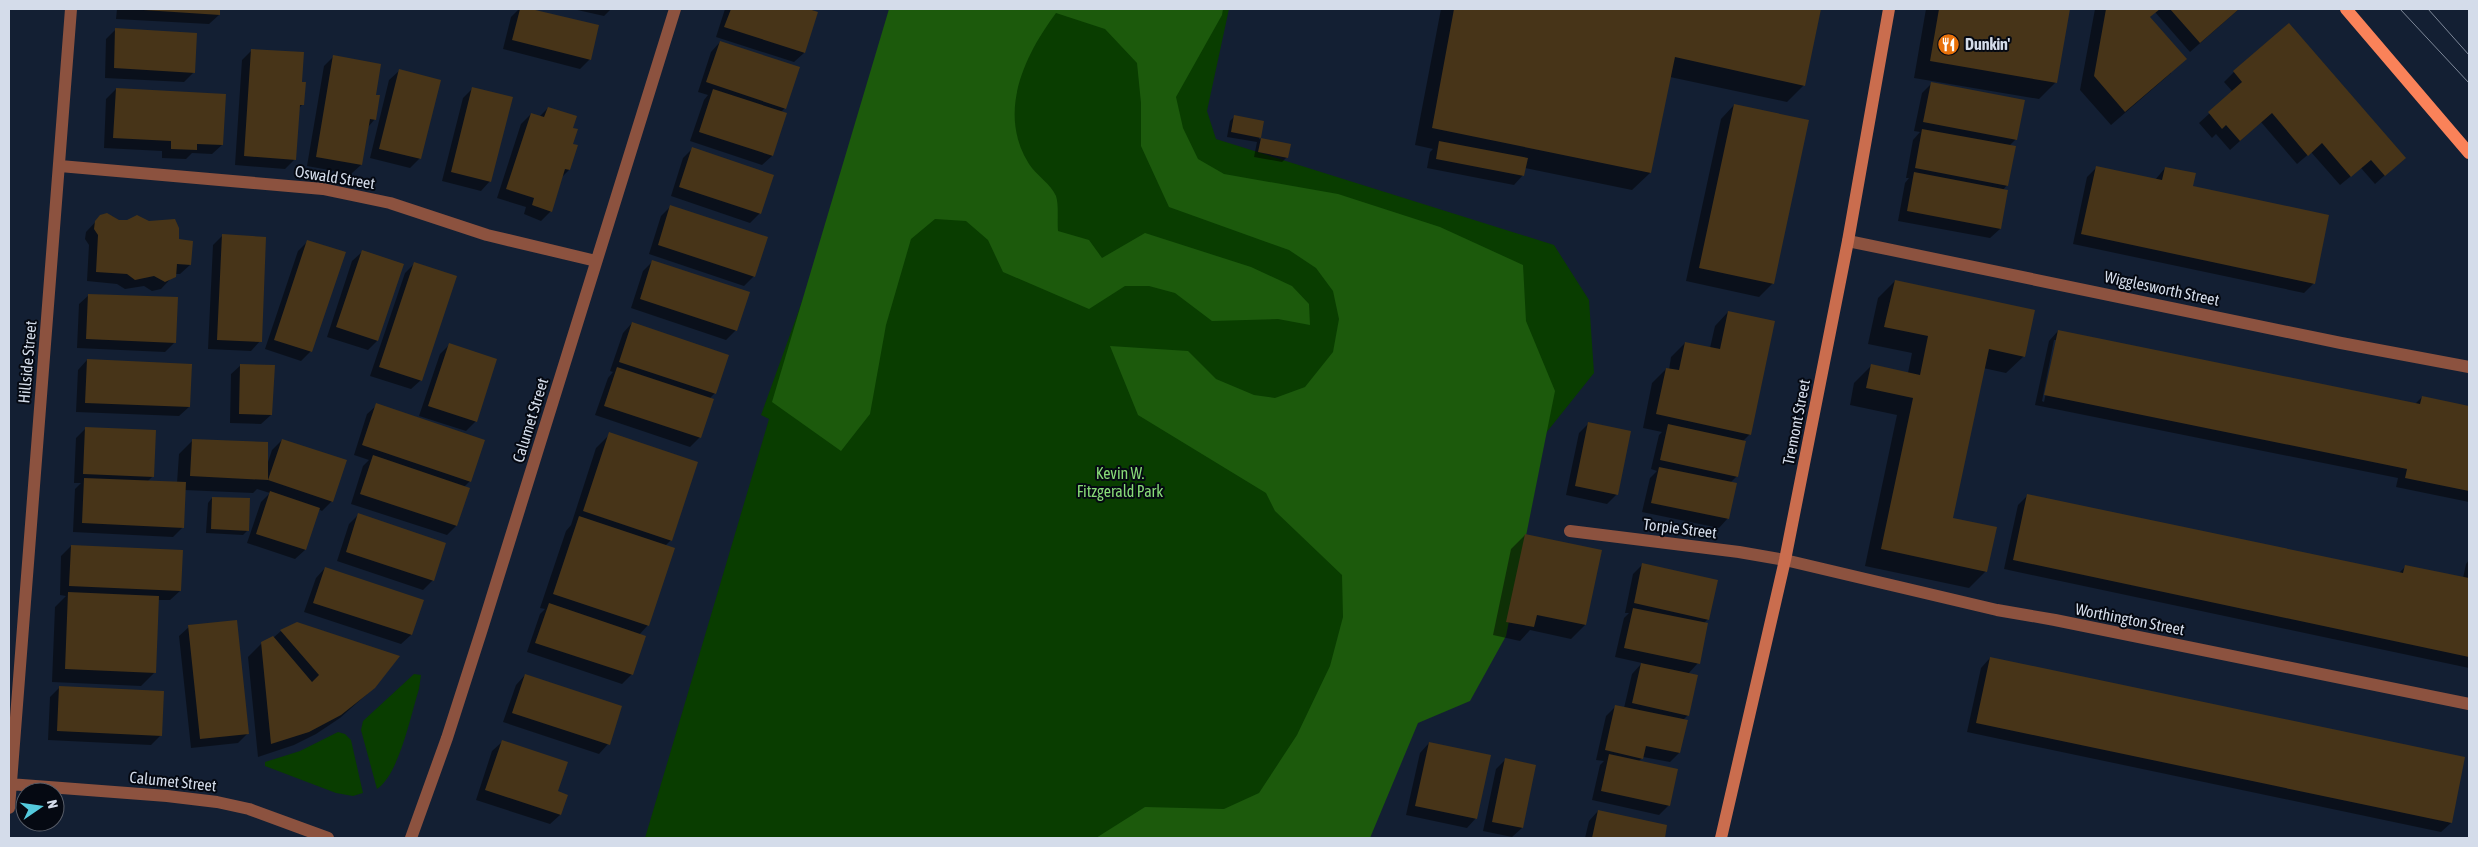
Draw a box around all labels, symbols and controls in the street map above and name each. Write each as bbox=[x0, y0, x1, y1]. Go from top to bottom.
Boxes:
restaurant icon: Dunkin' bbox=[1937, 32, 1961, 56]
place label: Dunkin' bbox=[1965, 35, 2011, 53]
street label: Oswald Street bbox=[294, 162, 377, 192]
street label: Wigglesworth Street bbox=[2103, 267, 2221, 310]
street label: Hillside Street bbox=[14, 320, 40, 404]
street label: Calumet Street bbox=[509, 375, 551, 464]
street label: Tremont Street bbox=[1779, 377, 1813, 466]
park label: Kevin W. Fitzgerald Park bbox=[1077, 464, 1163, 501]
street label: Torpie Street bbox=[1642, 515, 1718, 542]
street label: Worthington Street bbox=[2074, 600, 2187, 639]
street label: Calumet Street bbox=[129, 767, 218, 795]
north arrow bbox=[15, 782, 65, 832]
text: N bbox=[44, 798, 61, 810]

